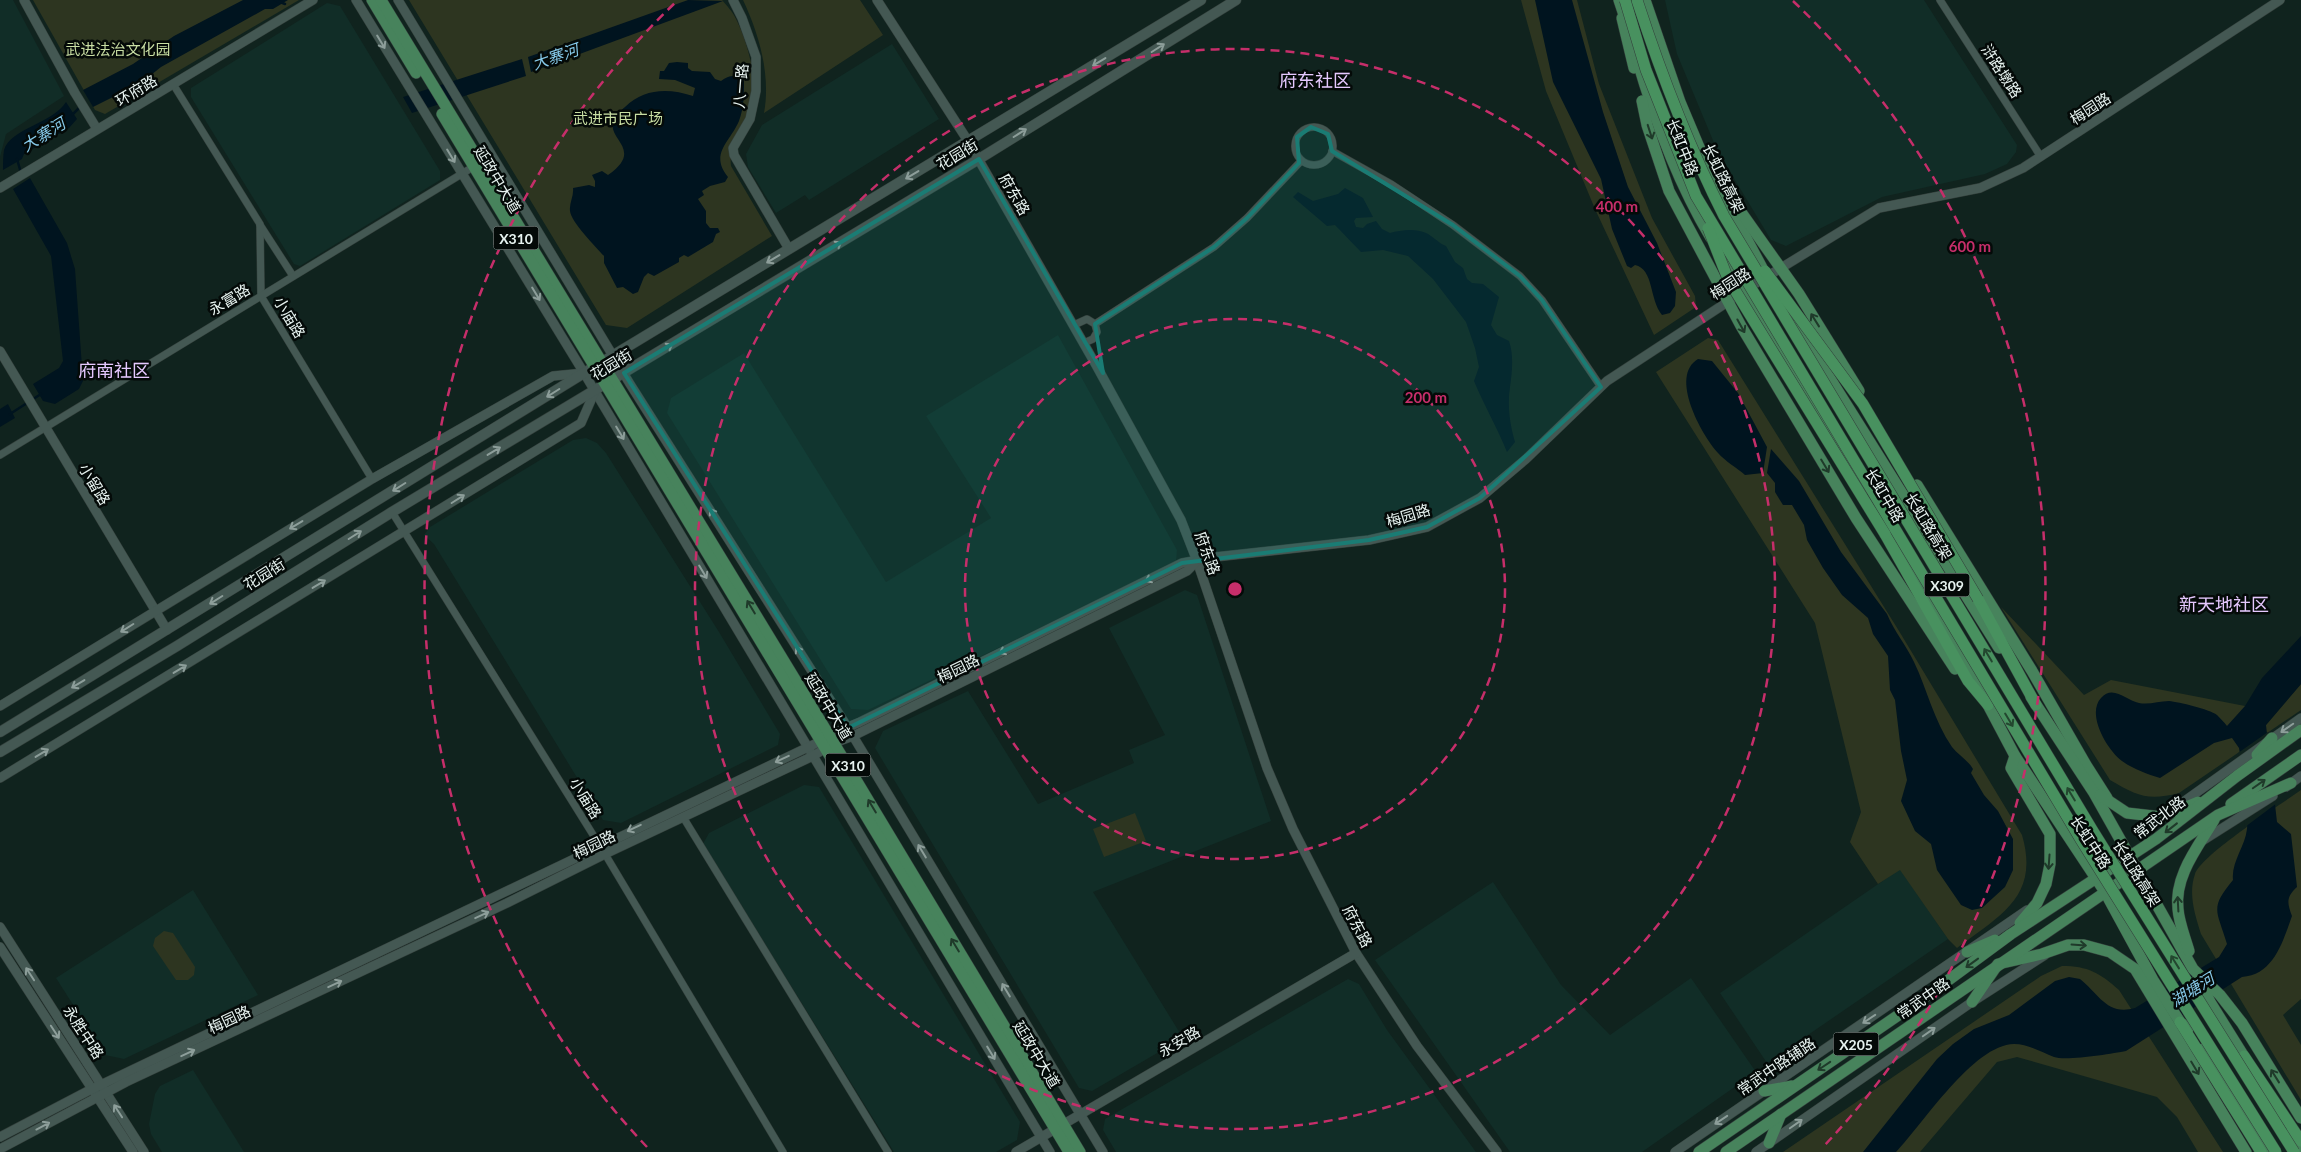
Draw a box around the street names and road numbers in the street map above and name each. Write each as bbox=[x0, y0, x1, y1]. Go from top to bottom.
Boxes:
street label: 浒路墩路 bbox=[1978, 41, 2026, 101]
street label: 八一路 bbox=[729, 63, 751, 109]
street label: 环府路 bbox=[112, 71, 160, 109]
street label: 梅园路 bbox=[2066, 88, 2114, 128]
street label: 长虹中路 bbox=[1663, 116, 1703, 178]
street label: 花园街 bbox=[933, 135, 981, 173]
street label: 长虹路高架 bbox=[1699, 140, 1749, 216]
street label: 延政中大道 bbox=[471, 142, 525, 216]
street label: 府东路 bbox=[996, 170, 1034, 218]
road number: X310 bbox=[494, 227, 538, 250]
street label: 梅园路 bbox=[1706, 263, 1754, 303]
street label: 永富路 bbox=[205, 280, 253, 318]
street label: 小庙路 bbox=[271, 293, 309, 341]
street label: 花园街 bbox=[587, 345, 635, 383]
street label: 小留路 bbox=[76, 460, 114, 508]
street label: 长虹中路 bbox=[1862, 465, 1908, 525]
street label: 长虹路高架 bbox=[1902, 489, 1956, 563]
street label: 梅园路 bbox=[1384, 500, 1432, 530]
street label: 府东路 bbox=[1192, 529, 1224, 577]
street label: 花园街 bbox=[240, 554, 288, 594]
road number: X309 bbox=[1924, 574, 1970, 596]
street label: 梅园路 bbox=[934, 650, 982, 686]
street label: 延政中大道 bbox=[802, 669, 856, 743]
road number: X310 bbox=[826, 754, 870, 776]
street label: 小庙路 bbox=[566, 774, 606, 822]
street label: 常武北路 bbox=[2130, 792, 2188, 842]
street label: 长虹中路 bbox=[2067, 812, 2115, 872]
street label: 梅园路 bbox=[570, 826, 618, 862]
street label: 长虹路高架 bbox=[2109, 836, 2165, 910]
street label: 府东路 bbox=[1339, 902, 1377, 950]
street label: 常武中路 bbox=[1893, 973, 1953, 1023]
street label: 梅园路 bbox=[205, 1001, 253, 1037]
street label: 永胜中路 bbox=[60, 1002, 108, 1062]
street label: 延政中大道 bbox=[1010, 1017, 1064, 1091]
street label: 永安路 bbox=[1155, 1022, 1203, 1060]
road number: X205 bbox=[1834, 1032, 1878, 1056]
street label: 常武中路辅路 bbox=[1734, 1033, 1818, 1099]

